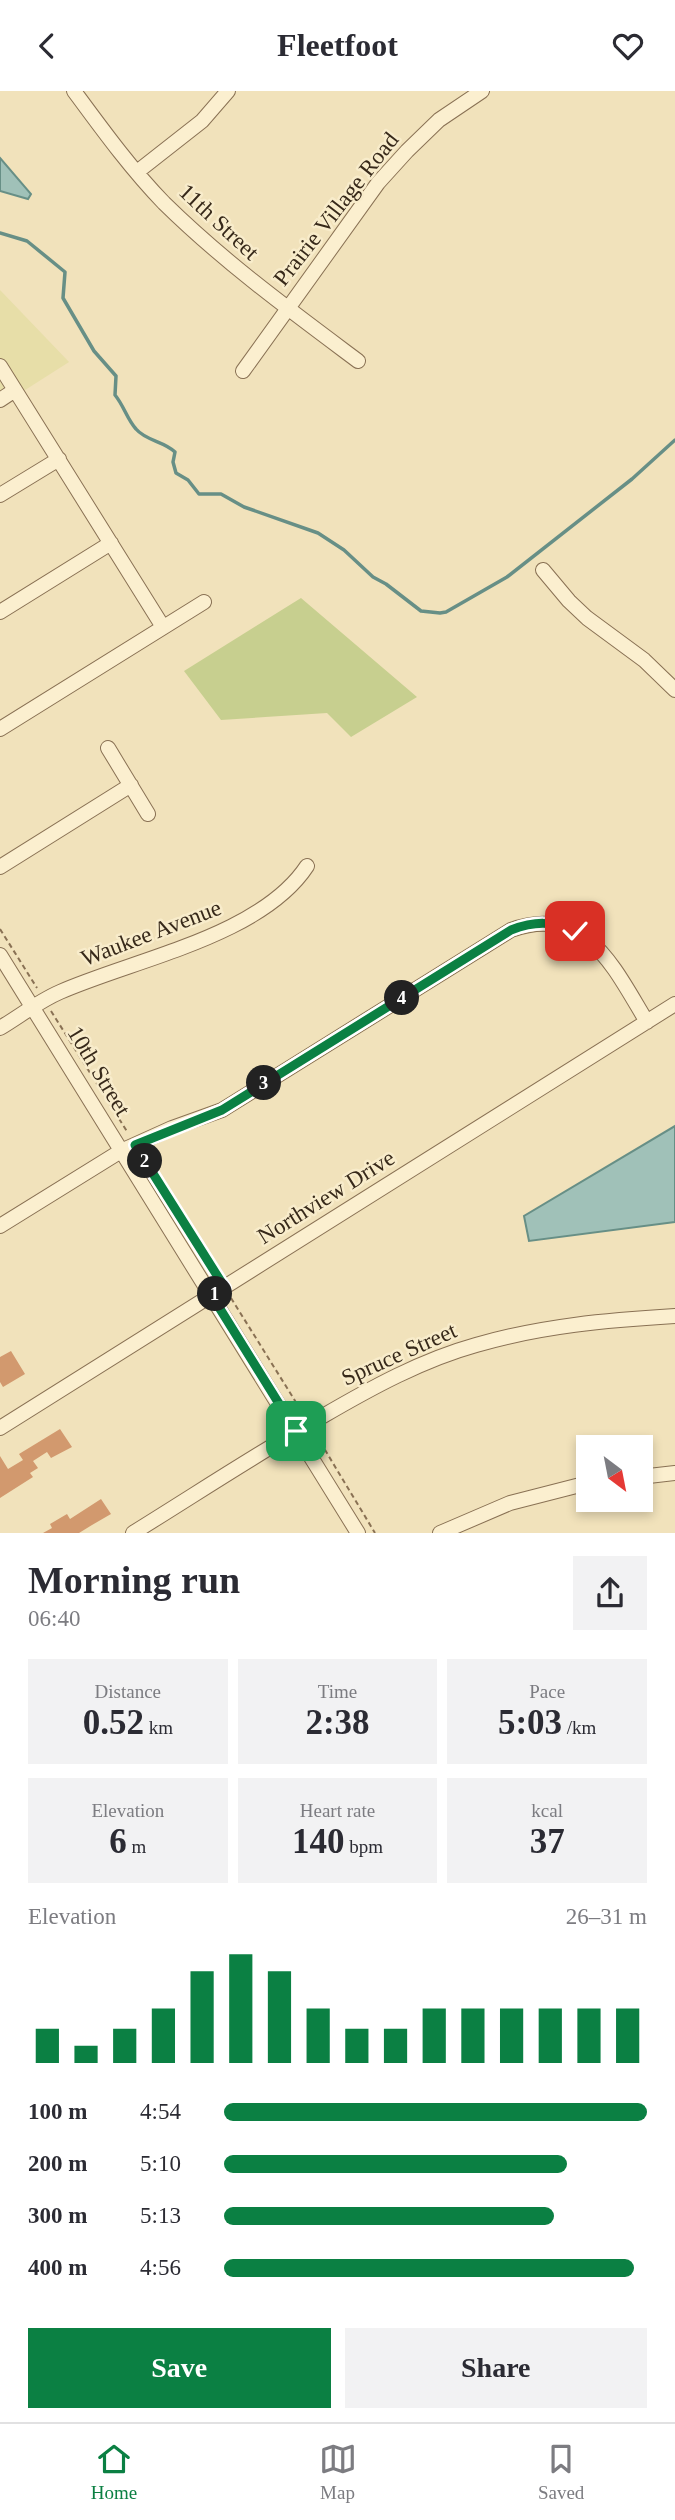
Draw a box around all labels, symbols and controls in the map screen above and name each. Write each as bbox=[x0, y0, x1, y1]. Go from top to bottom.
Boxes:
icon: back bbox=[28, 27, 66, 65]
text: Fleetfoot bbox=[277, 27, 398, 63]
icon: heart bbox=[609, 27, 647, 65]
street label: Prairie Village Road bbox=[269, 127, 404, 290]
street label: 11th Street bbox=[174, 179, 264, 265]
street label: Waukee Avenue bbox=[78, 895, 224, 971]
pin bbox=[545, 901, 605, 961]
icon: check bbox=[556, 912, 594, 950]
pin: 4 bbox=[384, 981, 420, 1016]
text: 4 bbox=[397, 987, 406, 1008]
street label: 10th Street bbox=[62, 1022, 136, 1121]
pin: 3 bbox=[246, 1065, 282, 1101]
text: 3 bbox=[259, 1072, 268, 1093]
pin: 2 bbox=[128, 1143, 162, 1179]
street label: Northview Drive bbox=[253, 1145, 399, 1249]
text: 2 bbox=[140, 1150, 149, 1171]
pin: 1 bbox=[198, 1277, 232, 1311]
text: 1 bbox=[210, 1283, 219, 1304]
street label: Spruce Street bbox=[338, 1317, 461, 1390]
pin bbox=[266, 1401, 326, 1461]
icon: arrive bbox=[277, 1412, 315, 1450]
north arrow bbox=[576, 1435, 653, 1512]
map controls bbox=[576, 1435, 653, 1512]
button: share bbox=[573, 1556, 647, 1630]
text: Morning run bbox=[28, 1559, 240, 1601]
text: 06:40 bbox=[28, 1606, 80, 1631]
text: Distance bbox=[95, 1681, 161, 1702]
text: Time bbox=[318, 1681, 357, 1702]
text: Pace bbox=[529, 1681, 565, 1702]
text: 0.52 bbox=[83, 1703, 144, 1742]
text: 2:38 bbox=[305, 1703, 370, 1742]
text: 5:03 bbox=[498, 1703, 562, 1742]
text: km bbox=[144, 1717, 173, 1738]
text: /km bbox=[562, 1717, 596, 1738]
text: Elevation bbox=[91, 1800, 164, 1821]
text: Heart rate bbox=[300, 1800, 375, 1821]
text: kcal bbox=[531, 1800, 563, 1821]
text: 6 bbox=[109, 1822, 127, 1861]
text: 140 bbox=[292, 1822, 344, 1861]
text: 37 bbox=[530, 1822, 565, 1861]
text: m bbox=[127, 1836, 146, 1857]
text: bpm bbox=[344, 1836, 383, 1857]
text: Elevation bbox=[28, 1904, 116, 1929]
text: 26–31 m bbox=[566, 1904, 647, 1929]
text: 100 m bbox=[28, 2099, 87, 2124]
text: 4:54 bbox=[140, 2099, 181, 2124]
text: 200 m bbox=[28, 2151, 87, 2176]
text: 5:10 bbox=[140, 2151, 181, 2176]
text: 300 m bbox=[28, 2203, 87, 2228]
text: 5:13 bbox=[140, 2203, 181, 2228]
text: 400 m bbox=[28, 2255, 87, 2280]
text: 4:56 bbox=[140, 2255, 181, 2280]
button: Save bbox=[28, 2328, 331, 2408]
button: Share bbox=[345, 2328, 647, 2408]
tab: Home bbox=[91, 2440, 137, 2504]
tab: Map bbox=[319, 2440, 357, 2504]
tab: Saved bbox=[538, 2440, 584, 2504]

